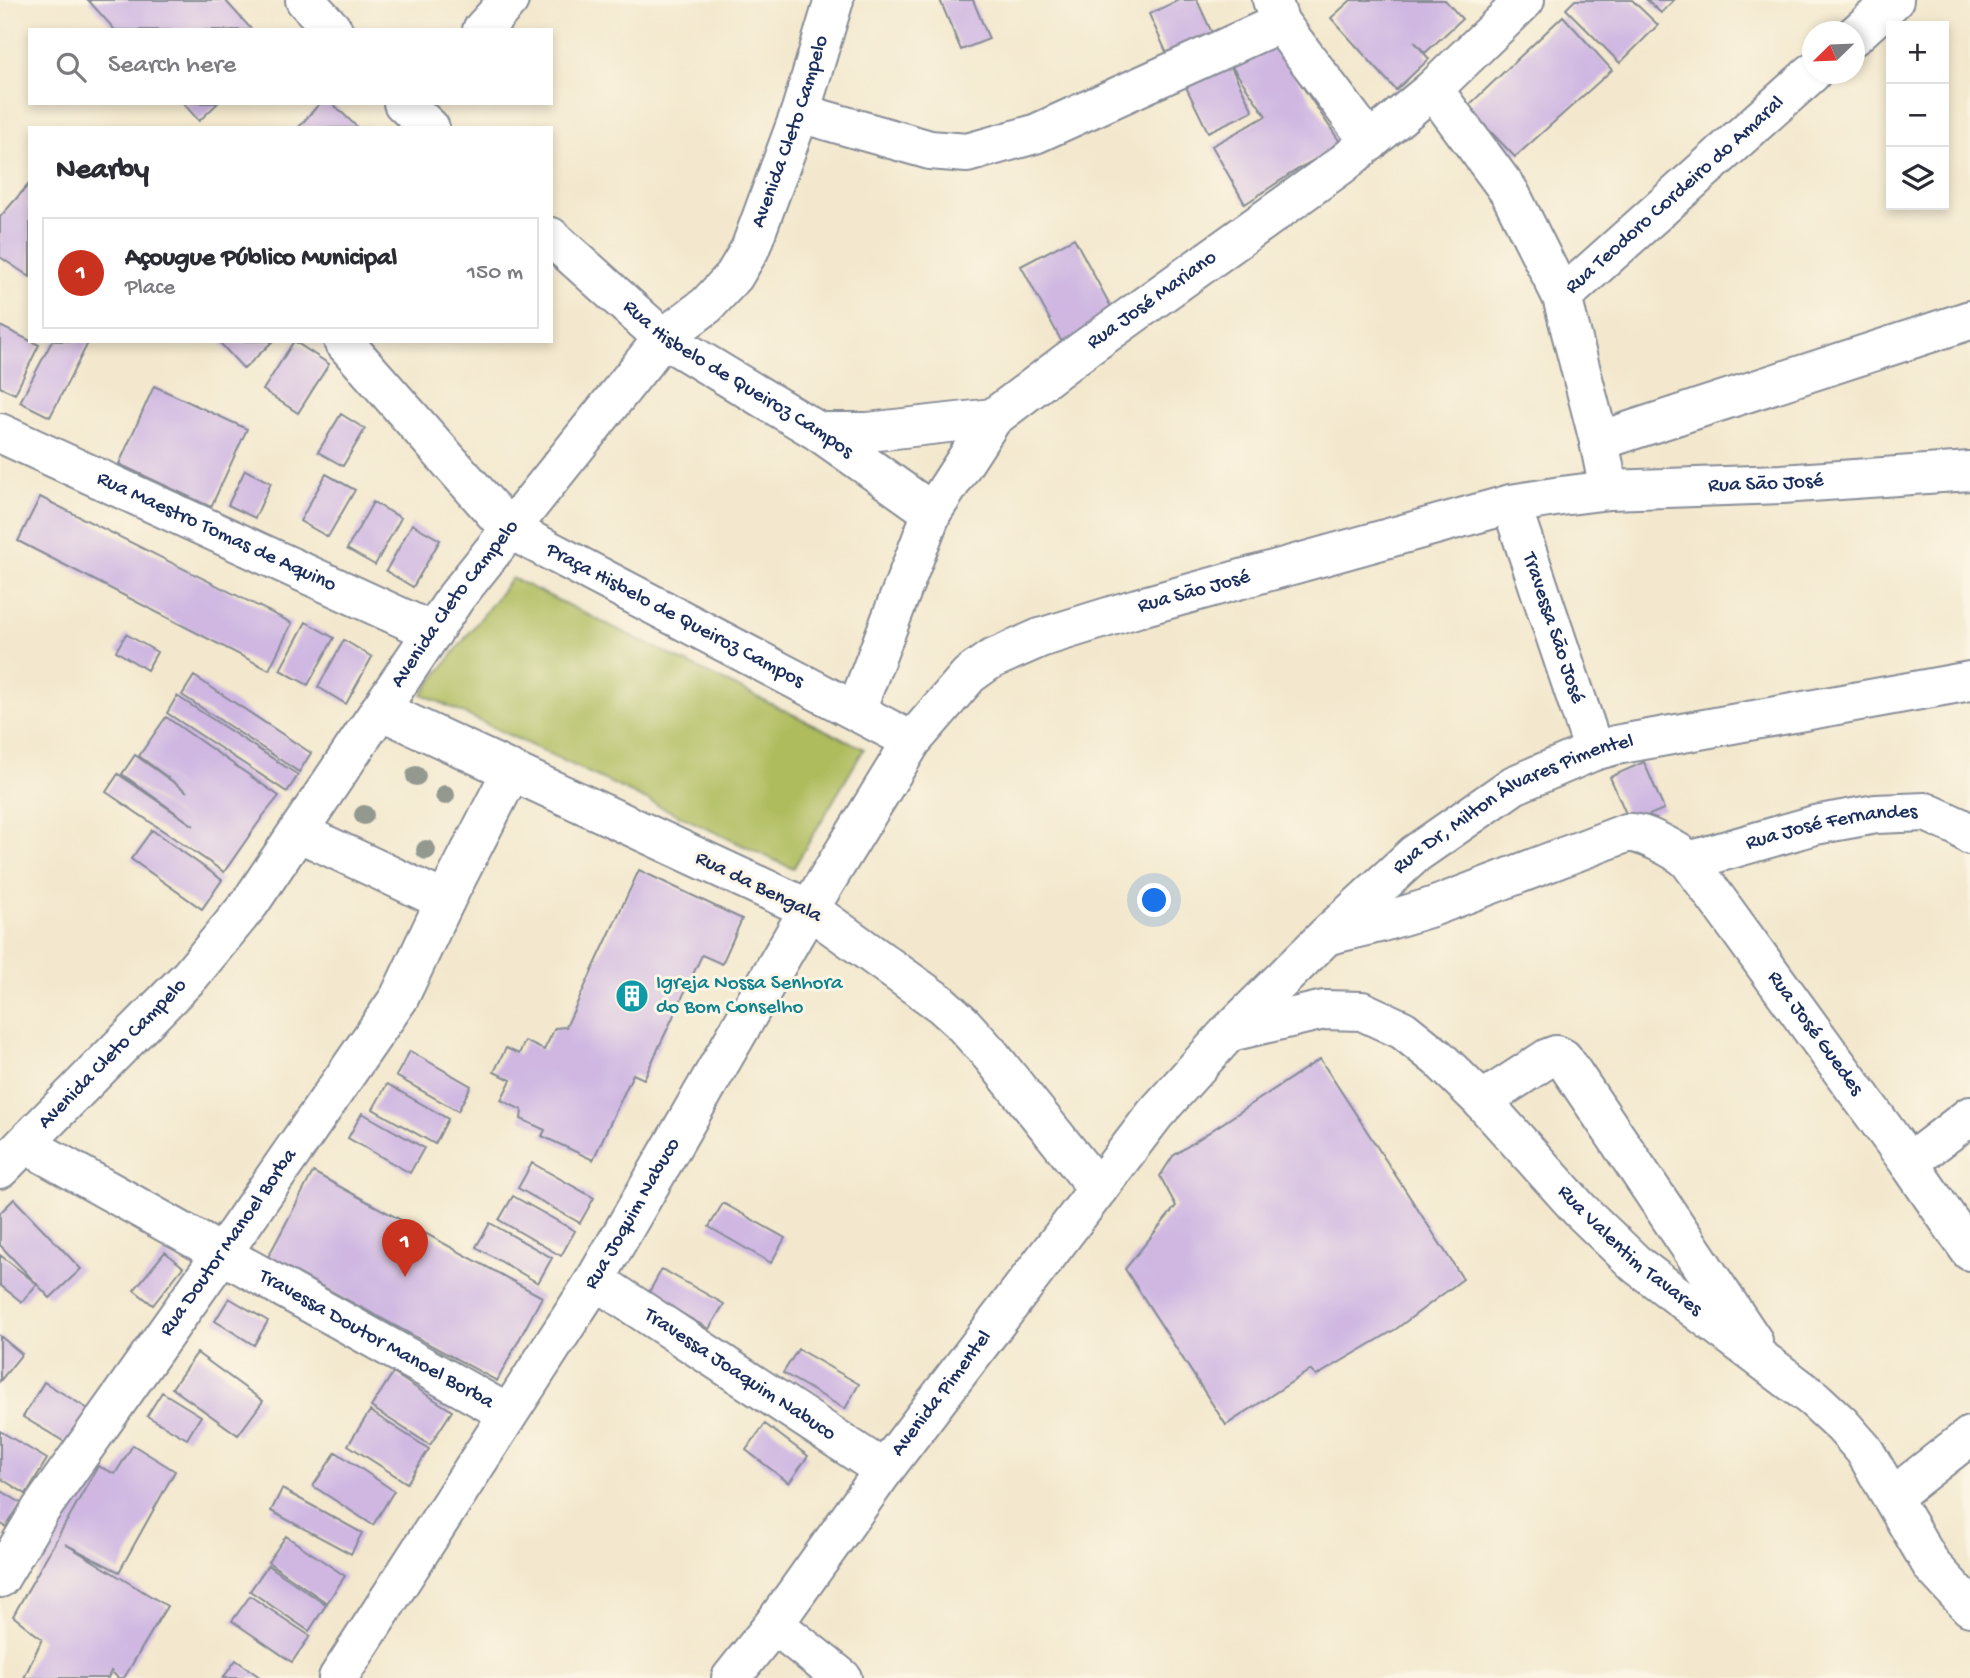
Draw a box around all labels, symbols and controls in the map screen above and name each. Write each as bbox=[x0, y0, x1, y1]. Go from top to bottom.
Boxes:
north arrow bbox=[1802, 21, 1865, 84]
map controls bbox=[1886, 21, 1949, 210]
button: + bbox=[1886, 21, 1949, 84]
search box bbox=[28, 28, 553, 105]
street label: Avenida Cleto Campelo bbox=[746, 32, 835, 232]
icon: search bbox=[52, 48, 90, 86]
text: Search here bbox=[108, 51, 236, 82]
button: − bbox=[1886, 84, 1949, 147]
street label: Rua Teodoro Cordeiro do Amaral bbox=[1561, 91, 1790, 300]
button: layers bbox=[1886, 147, 1949, 210]
text: Nearby bbox=[56, 154, 149, 189]
text: Açougue Público Municipal bbox=[125, 244, 397, 275]
street label: Rua José Mariano bbox=[1082, 245, 1222, 356]
text: 1 bbox=[76, 260, 86, 287]
text: 150 m bbox=[467, 260, 523, 287]
text: Place bbox=[125, 275, 175, 302]
street label: Rua Hisbelo de Queiroz Campos bbox=[617, 295, 859, 465]
street label: Rua Maestro Tomas de Aquino bbox=[92, 467, 340, 598]
street label: Rua São José bbox=[1708, 469, 1826, 499]
street label: Avenida Cleto Campelo bbox=[386, 515, 525, 693]
street label: Praça Hisbelo de Queiroz Campos bbox=[540, 538, 809, 695]
street label: Travessa São José bbox=[1515, 549, 1590, 708]
street label: Rua São José bbox=[1135, 564, 1254, 620]
street label: Rua Dr, Milton Álvares Pimentel bbox=[1388, 730, 1636, 880]
street label: Rua José Fernandes bbox=[1743, 800, 1919, 857]
street label: Rua da Bengala bbox=[691, 847, 827, 930]
your location bbox=[1137, 883, 1171, 917]
street label: Rua José Guedes bbox=[1761, 966, 1869, 1102]
place label: Igreja Nossa Senhora do Bom Conselho bbox=[656, 972, 844, 1021]
street label: Avenida Cleto Campelo bbox=[33, 973, 193, 1135]
building icon: Igreja Nossa Senhora do Bom Conselho bbox=[613, 977, 651, 1015]
street label: Rua Joquim Nabuco bbox=[580, 1134, 687, 1295]
street label: Rua Doutor Manoel Borba bbox=[155, 1143, 304, 1342]
street label: Rua Valentim Tavares bbox=[1552, 1180, 1708, 1323]
pin: 1 bbox=[382, 1219, 428, 1277]
street label: Travessa Doutor Manoel Borba bbox=[253, 1264, 499, 1416]
street label: Travessa Joaquim Nabuco bbox=[638, 1302, 840, 1447]
street label: Avenida Pimentel bbox=[886, 1326, 998, 1462]

